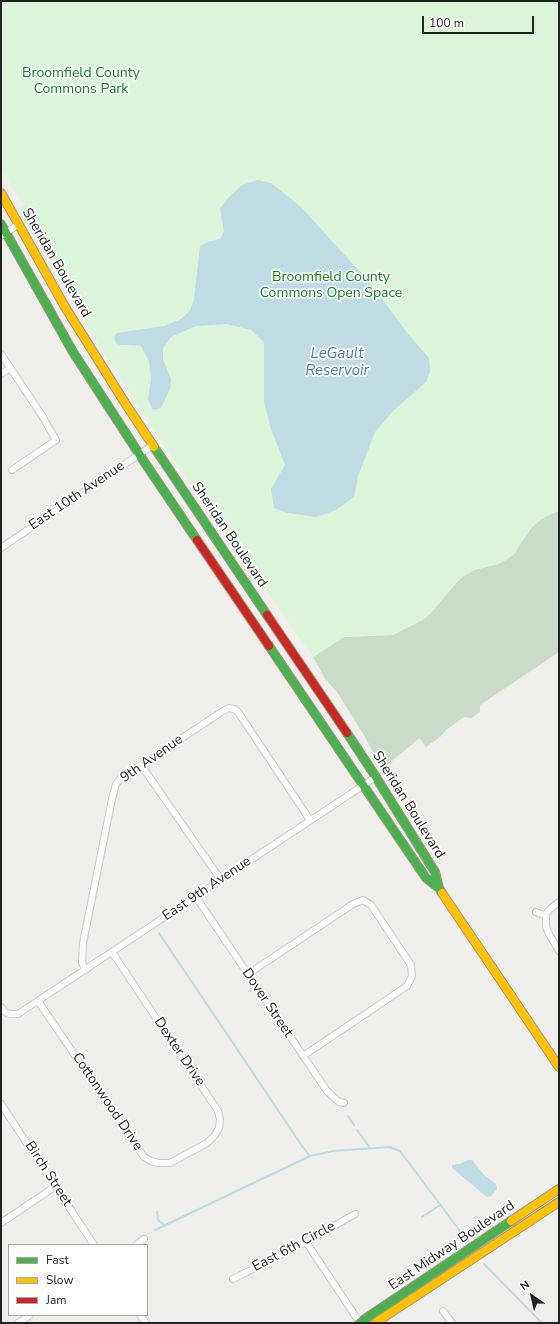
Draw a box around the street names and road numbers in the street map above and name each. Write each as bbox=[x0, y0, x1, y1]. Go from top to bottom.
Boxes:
street label: Sheridan Boulevard bbox=[18, 205, 94, 321]
street label: East 10th Avenue bbox=[26, 458, 128, 534]
street label: Sheridan Boulevard bbox=[188, 479, 270, 591]
street label: 9th Avenue bbox=[117, 731, 187, 787]
street label: Sheridan Boulevard bbox=[368, 748, 448, 862]
street label: East 9th Avenue bbox=[160, 853, 254, 925]
street label: Dover Street bbox=[238, 965, 296, 1041]
street label: Dexter Drive bbox=[150, 1014, 208, 1090]
street label: Cottonwood Drive bbox=[68, 1050, 146, 1154]
street label: Birch Street bbox=[21, 1138, 75, 1210]
street label: East Midway Boulevard bbox=[386, 1198, 518, 1294]
street label: East 6th Circle bbox=[250, 1218, 338, 1276]

